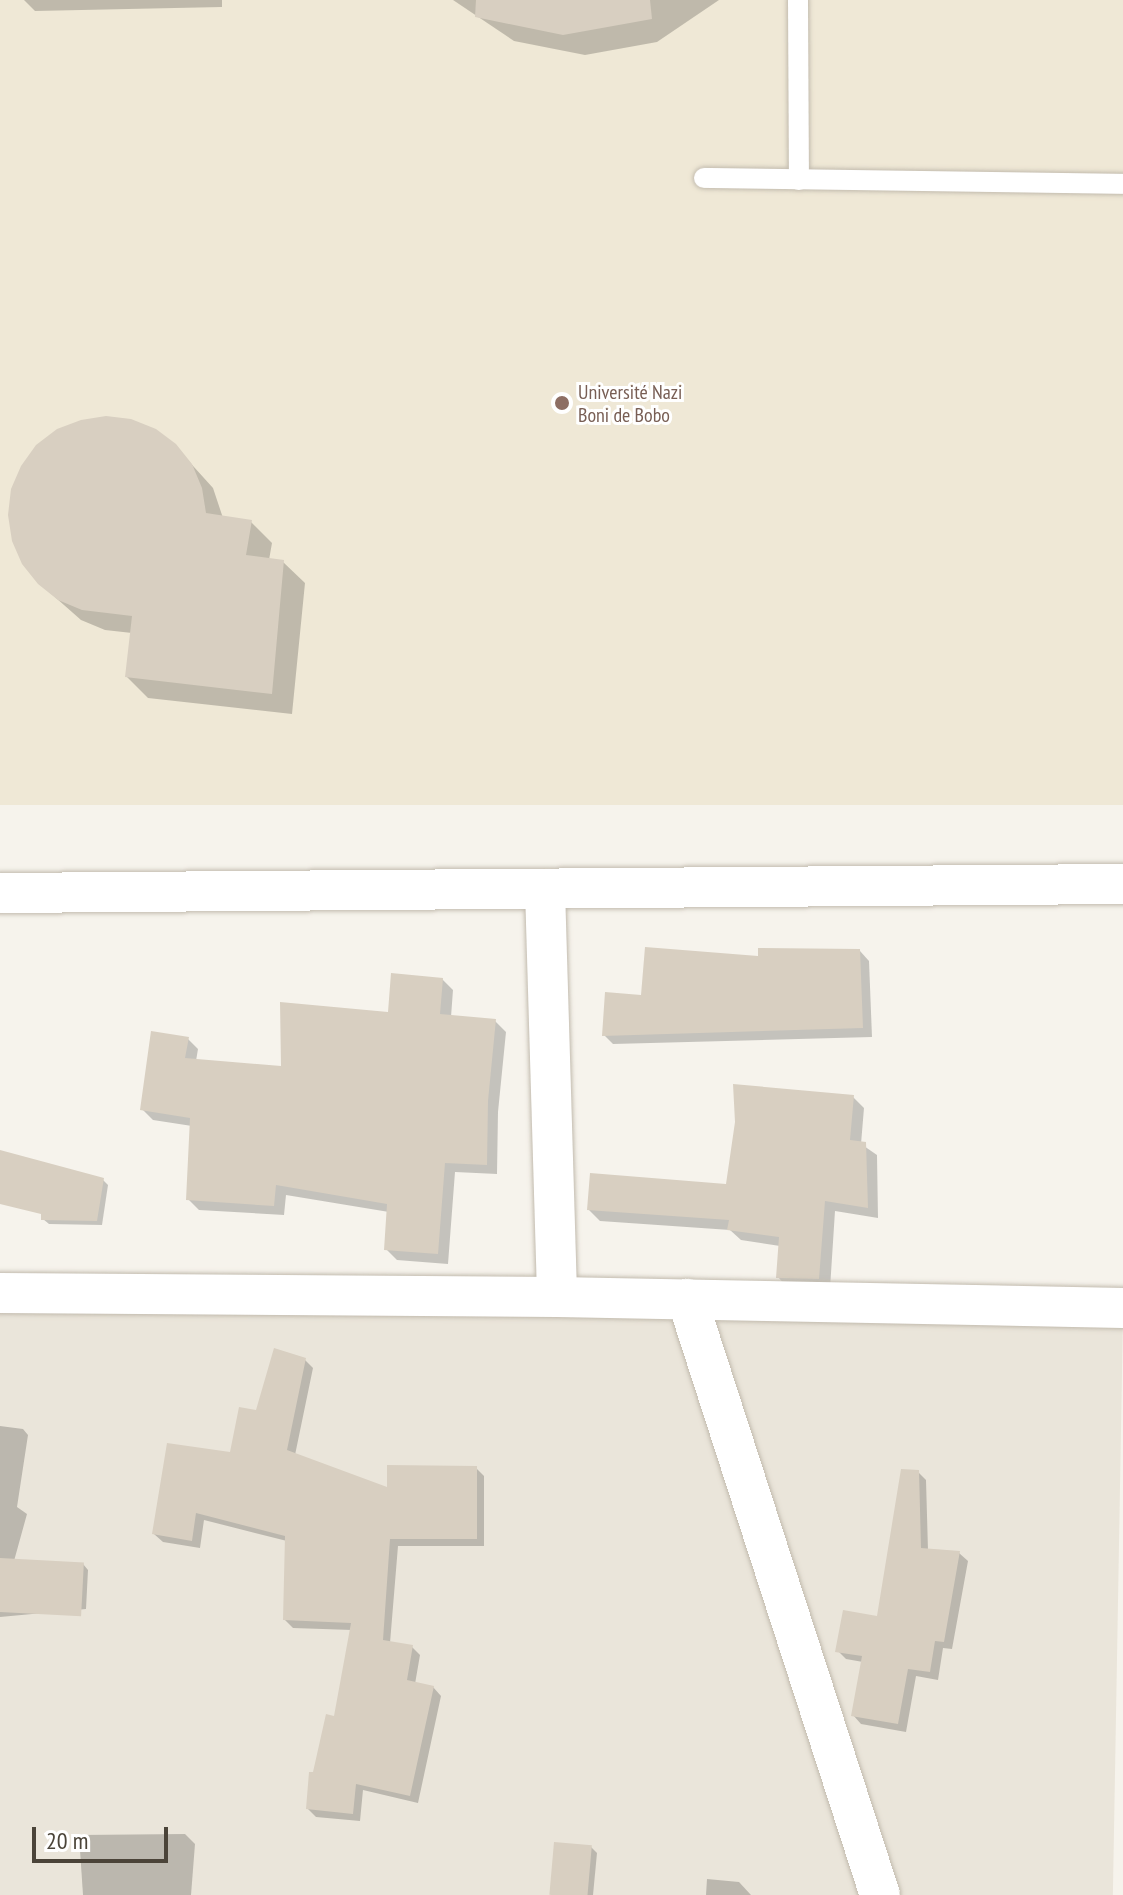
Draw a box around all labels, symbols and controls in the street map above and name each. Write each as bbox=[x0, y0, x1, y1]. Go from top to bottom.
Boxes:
place label: Université Nazi Boni de Bobo bbox=[578, 380, 682, 427]
marker: Université Nazi Boni de Bobo bbox=[553, 394, 571, 412]
scale bar bbox=[36, 1811, 172, 1861]
text: 20 m bbox=[46, 1825, 88, 1856]

